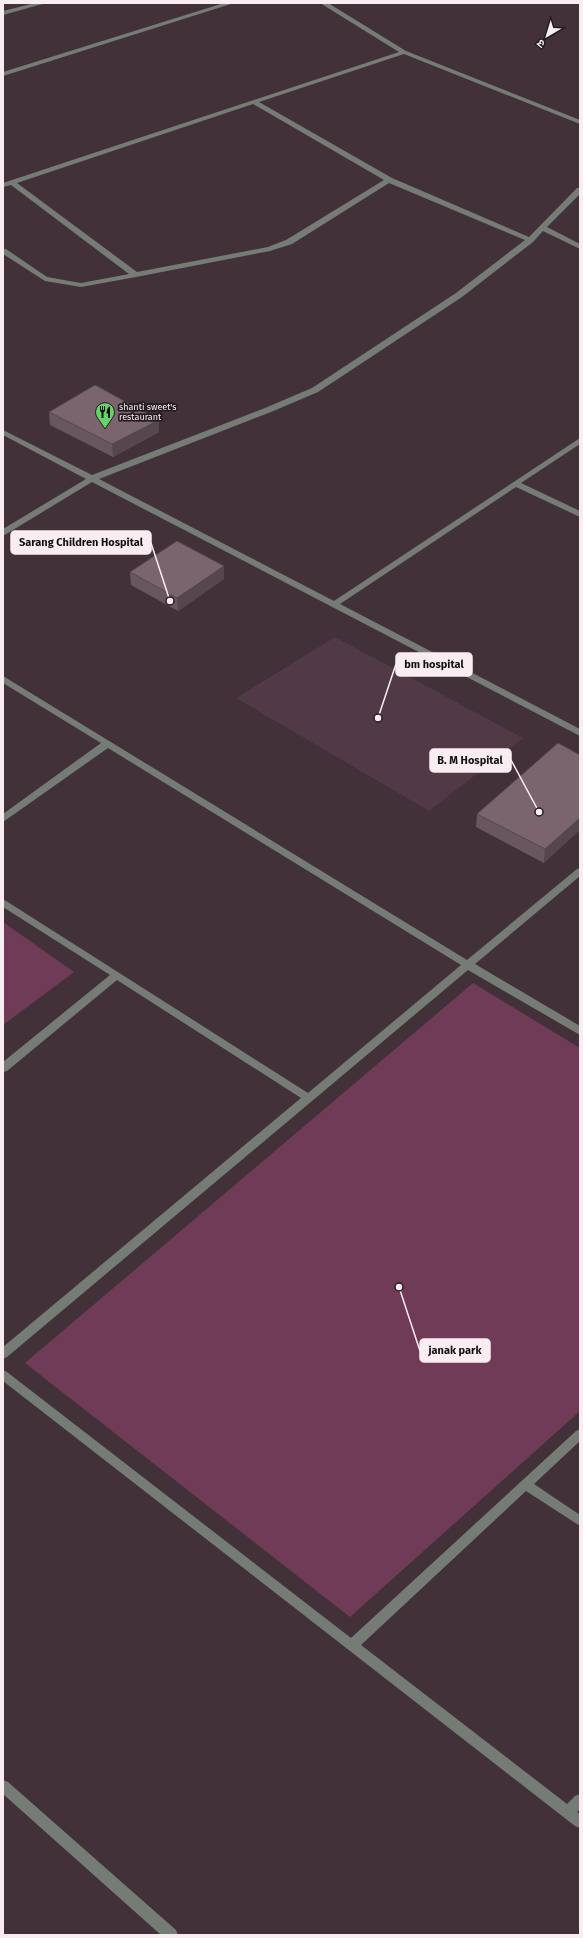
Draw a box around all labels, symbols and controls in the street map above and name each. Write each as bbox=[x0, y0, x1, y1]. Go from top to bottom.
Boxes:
north arrow bbox=[527, 16, 567, 56]
text: उ bbox=[534, 36, 548, 51]
restaurant icon: shanti sweet's restaurant bbox=[94, 401, 116, 429]
place label: shanti sweet's restaurant bbox=[119, 402, 176, 422]
callout: Sarang Children Hospital bbox=[11, 531, 151, 554]
text: Sarang Children Hospital bbox=[19, 536, 144, 549]
callout: bm hospital bbox=[396, 653, 472, 676]
text: bm hospital bbox=[404, 658, 464, 671]
callout: B. M Hospital bbox=[430, 749, 511, 772]
text: B. M Hospital bbox=[437, 754, 503, 767]
callout: janak park bbox=[420, 1339, 490, 1362]
text: janak park bbox=[427, 1344, 482, 1357]

